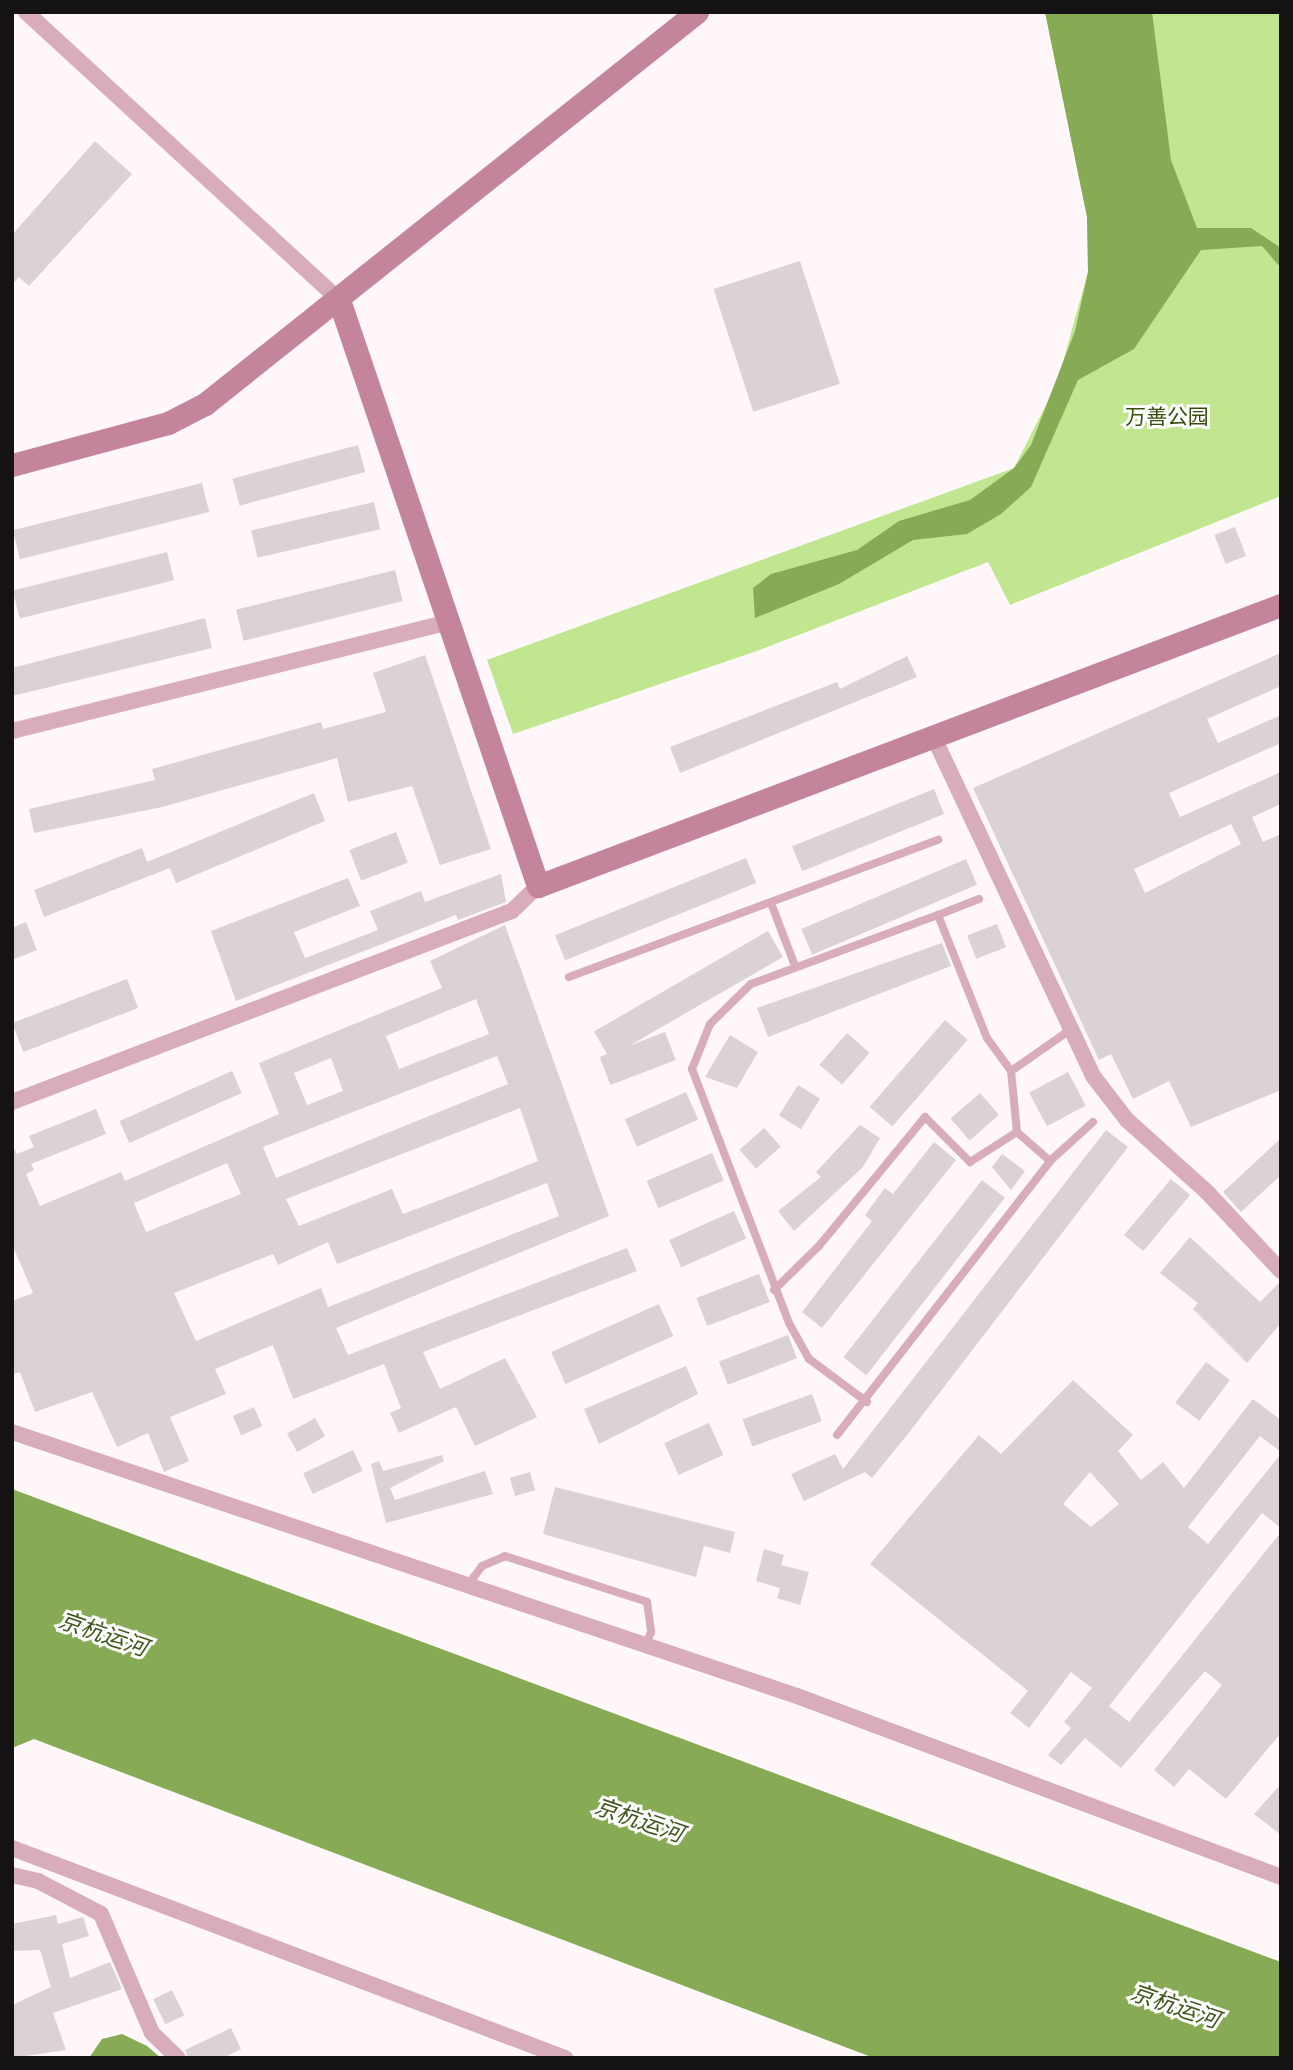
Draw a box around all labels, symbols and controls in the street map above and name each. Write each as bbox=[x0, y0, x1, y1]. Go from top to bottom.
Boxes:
park label: 万善公园 bbox=[1125, 403, 1209, 429]
water label: 京杭运河 bbox=[55, 1606, 151, 1662]
water label: 京杭运河 bbox=[591, 1792, 687, 1848]
water label: 京杭运河 bbox=[1127, 1978, 1223, 2034]

